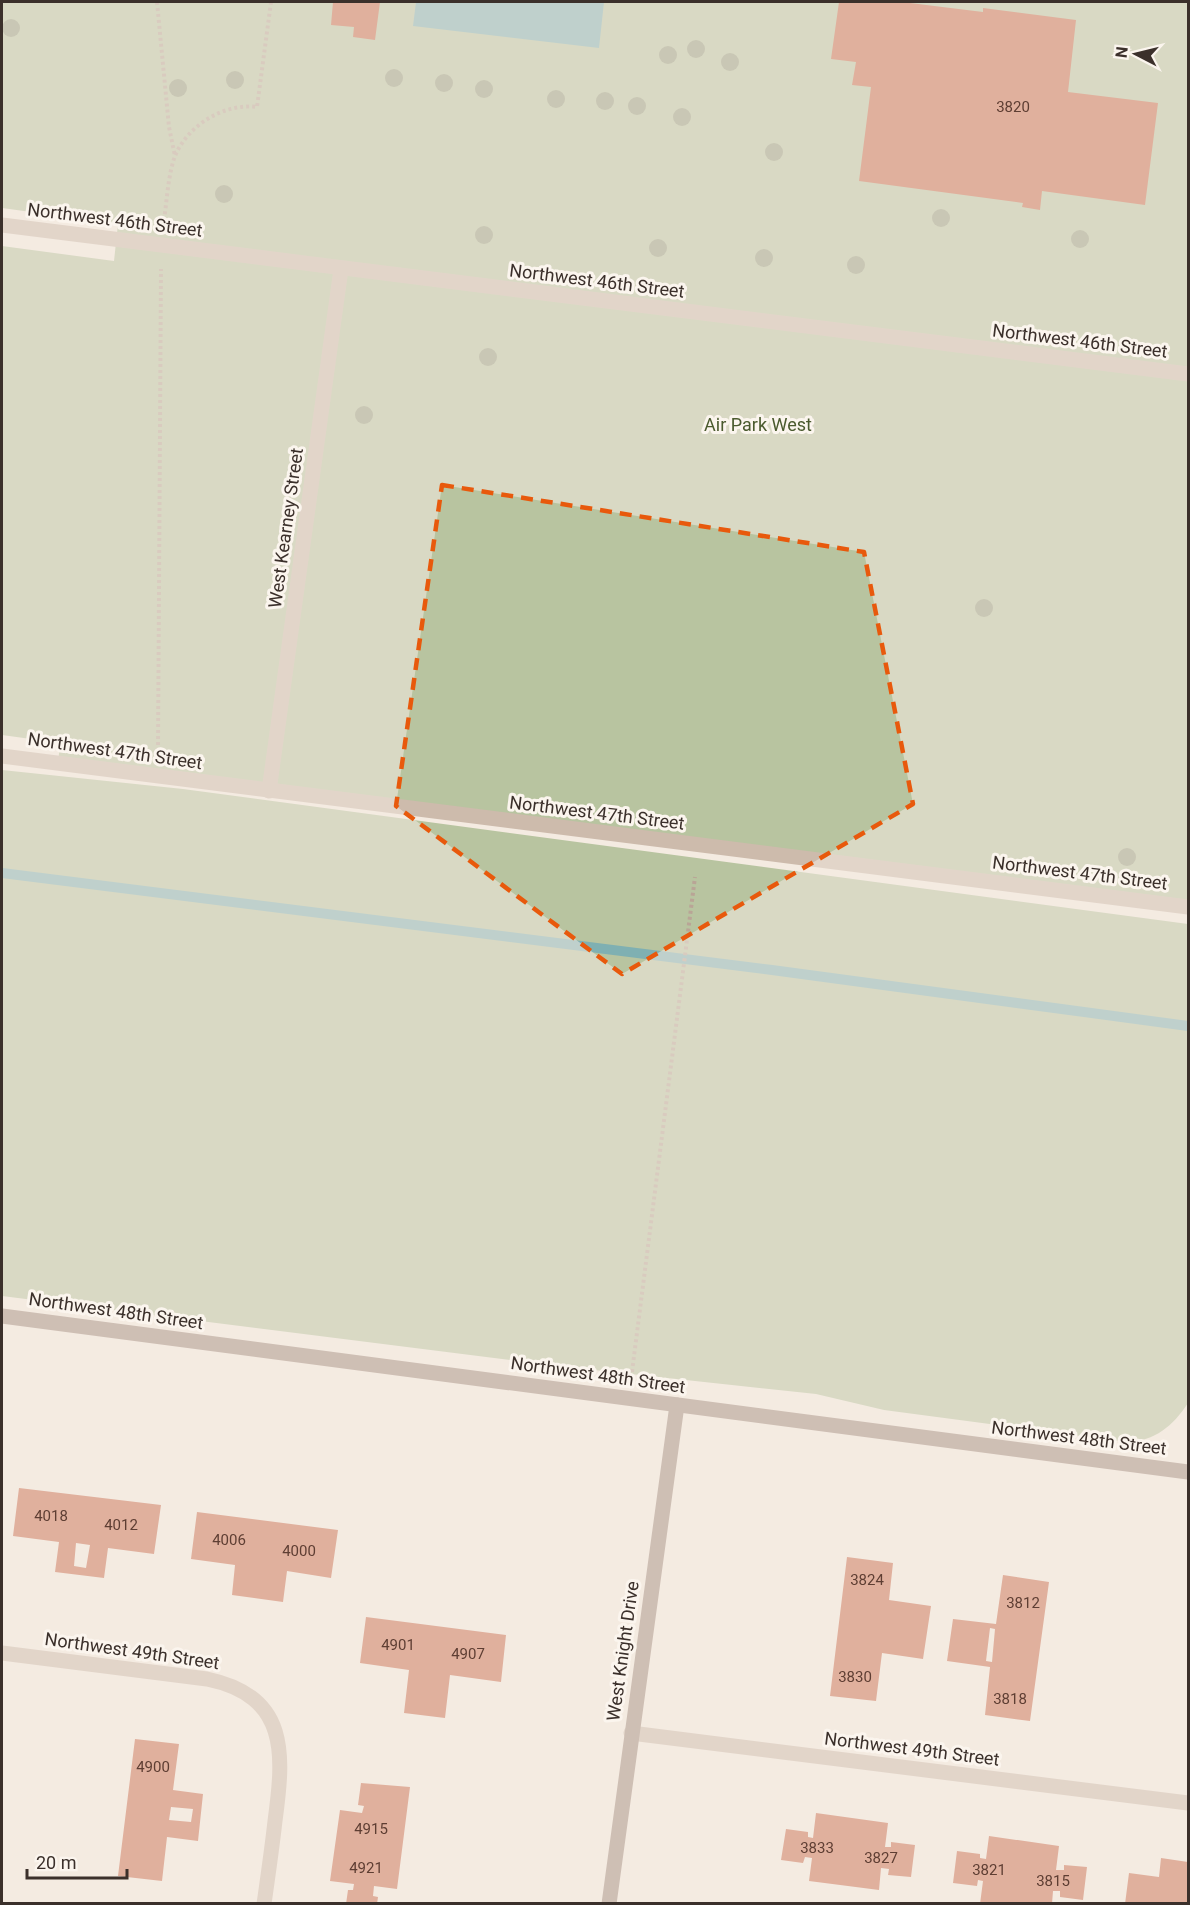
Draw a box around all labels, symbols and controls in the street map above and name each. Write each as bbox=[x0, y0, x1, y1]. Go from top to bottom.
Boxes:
north arrow bbox=[1106, 24, 1166, 84]
text: N bbox=[1111, 45, 1132, 59]
house number: 3820 bbox=[996, 98, 1030, 116]
street label: Northwest 46th Street bbox=[26, 198, 204, 241]
street label: Northwest 46th Street bbox=[508, 259, 686, 302]
street label: Northwest 46th Street bbox=[991, 319, 1169, 362]
park label: Air Park West bbox=[704, 414, 812, 435]
street label: West Kearney Street bbox=[264, 447, 307, 609]
street label: Northwest 47th Street bbox=[26, 728, 204, 773]
street label: Northwest 47th Street bbox=[508, 791, 686, 834]
street label: Northwest 47th Street bbox=[991, 851, 1169, 894]
street label: Northwest 48th Street bbox=[27, 1288, 205, 1333]
street label: Northwest 48th Street bbox=[509, 1352, 687, 1397]
street label: Northwest 48th Street bbox=[990, 1416, 1168, 1459]
house number: 4018 bbox=[34, 1507, 68, 1525]
house number: 4012 bbox=[104, 1516, 138, 1534]
house number: 4006 bbox=[212, 1531, 246, 1549]
house number: 4000 bbox=[282, 1542, 316, 1560]
house number: 3824 bbox=[850, 1571, 884, 1589]
street label: West Knight Drive bbox=[602, 1580, 643, 1722]
house number: 3812 bbox=[1006, 1594, 1040, 1612]
street label: Northwest 49th Street bbox=[43, 1628, 221, 1673]
house number: 4901 bbox=[381, 1636, 415, 1654]
house number: 4907 bbox=[451, 1645, 485, 1663]
house number: 3830 bbox=[838, 1668, 872, 1686]
house number: 3818 bbox=[993, 1690, 1027, 1708]
street label: Northwest 49th Street bbox=[823, 1727, 1001, 1770]
house number: 4900 bbox=[136, 1758, 170, 1776]
house number: 4915 bbox=[354, 1820, 388, 1838]
house number: 3833 bbox=[800, 1839, 834, 1857]
scale bar bbox=[27, 1842, 128, 1880]
house number: 3827 bbox=[864, 1849, 898, 1867]
text: 20 m bbox=[36, 1852, 76, 1873]
house number: 4921 bbox=[349, 1859, 383, 1877]
house number: 3821 bbox=[972, 1861, 1006, 1879]
house number: 3815 bbox=[1036, 1872, 1070, 1890]

